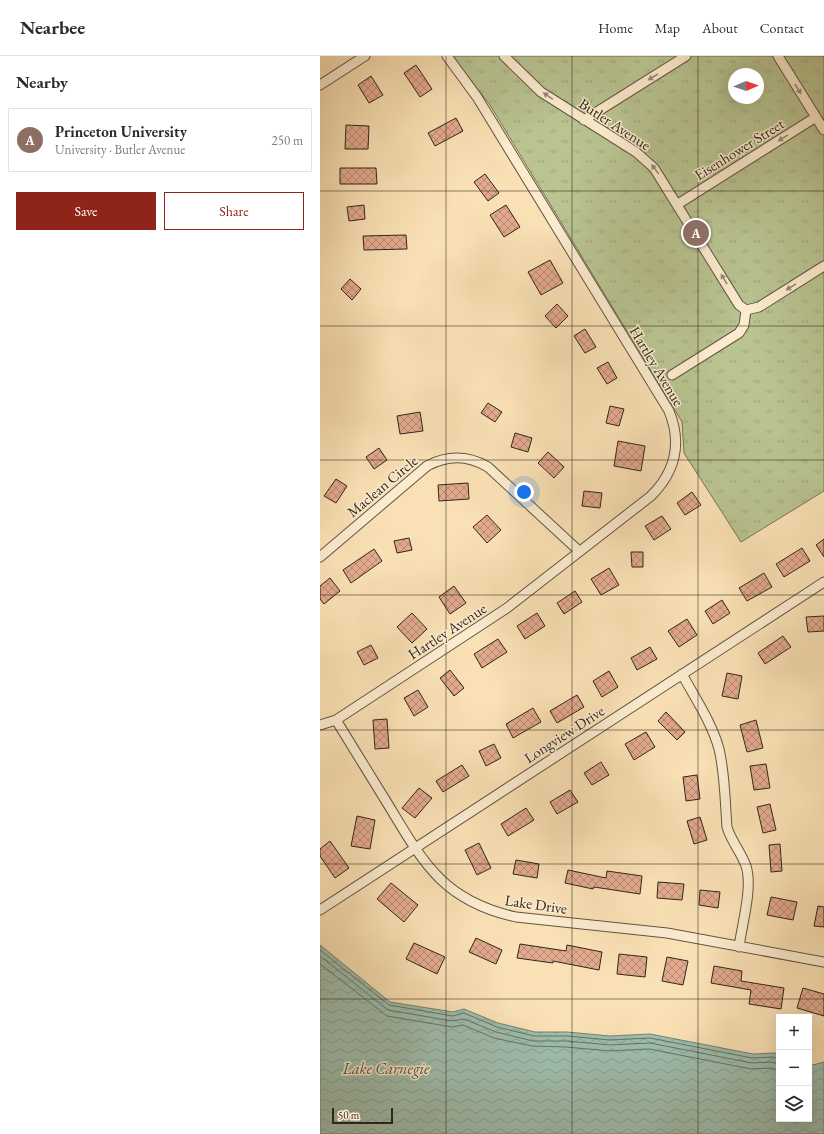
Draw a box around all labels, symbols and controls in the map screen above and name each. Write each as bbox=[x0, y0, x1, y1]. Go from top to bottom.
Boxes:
text: Nearbee bbox=[20, 15, 85, 40]
text: Home bbox=[598, 19, 633, 37]
text: Map bbox=[655, 19, 680, 37]
text: About bbox=[702, 19, 738, 37]
text: Contact bbox=[760, 19, 804, 37]
north arrow bbox=[728, 68, 764, 104]
text: Nearby bbox=[16, 71, 68, 93]
one-way arrow bbox=[648, 73, 658, 81]
one-way arrow bbox=[795, 83, 802, 95]
one-way arrow bbox=[542, 92, 553, 100]
street label: Butler Avenue bbox=[575, 94, 655, 154]
street label: Eisenhower Street bbox=[691, 114, 788, 184]
text: Princeton University bbox=[55, 122, 187, 141]
text: A bbox=[25, 132, 35, 149]
text: 250 m bbox=[272, 132, 303, 149]
one-way arrow bbox=[778, 134, 788, 142]
text: University · Butler Avenue bbox=[55, 141, 185, 158]
one-way arrow bbox=[650, 164, 659, 175]
button: Save bbox=[16, 192, 156, 230]
button: Share bbox=[164, 192, 304, 230]
pin: A bbox=[683, 218, 709, 248]
one-way arrow bbox=[720, 273, 727, 285]
one-way arrow bbox=[786, 283, 796, 291]
street label: Hartley Avenue bbox=[626, 323, 688, 410]
street label: Maclean Circle bbox=[343, 451, 421, 521]
your location bbox=[514, 482, 534, 502]
street label: Hartley Avenue bbox=[404, 598, 490, 663]
street label: Longview Drive bbox=[520, 701, 608, 767]
street label: Lake Drive bbox=[504, 890, 569, 918]
map controls bbox=[776, 1014, 812, 1122]
button: + bbox=[776, 1014, 812, 1050]
button: − bbox=[776, 1050, 812, 1086]
water label: Lake Carnegie bbox=[342, 1058, 430, 1079]
button: layers bbox=[776, 1086, 812, 1122]
scale bar bbox=[332, 1106, 393, 1125]
text: 50 m bbox=[338, 1108, 359, 1122]

